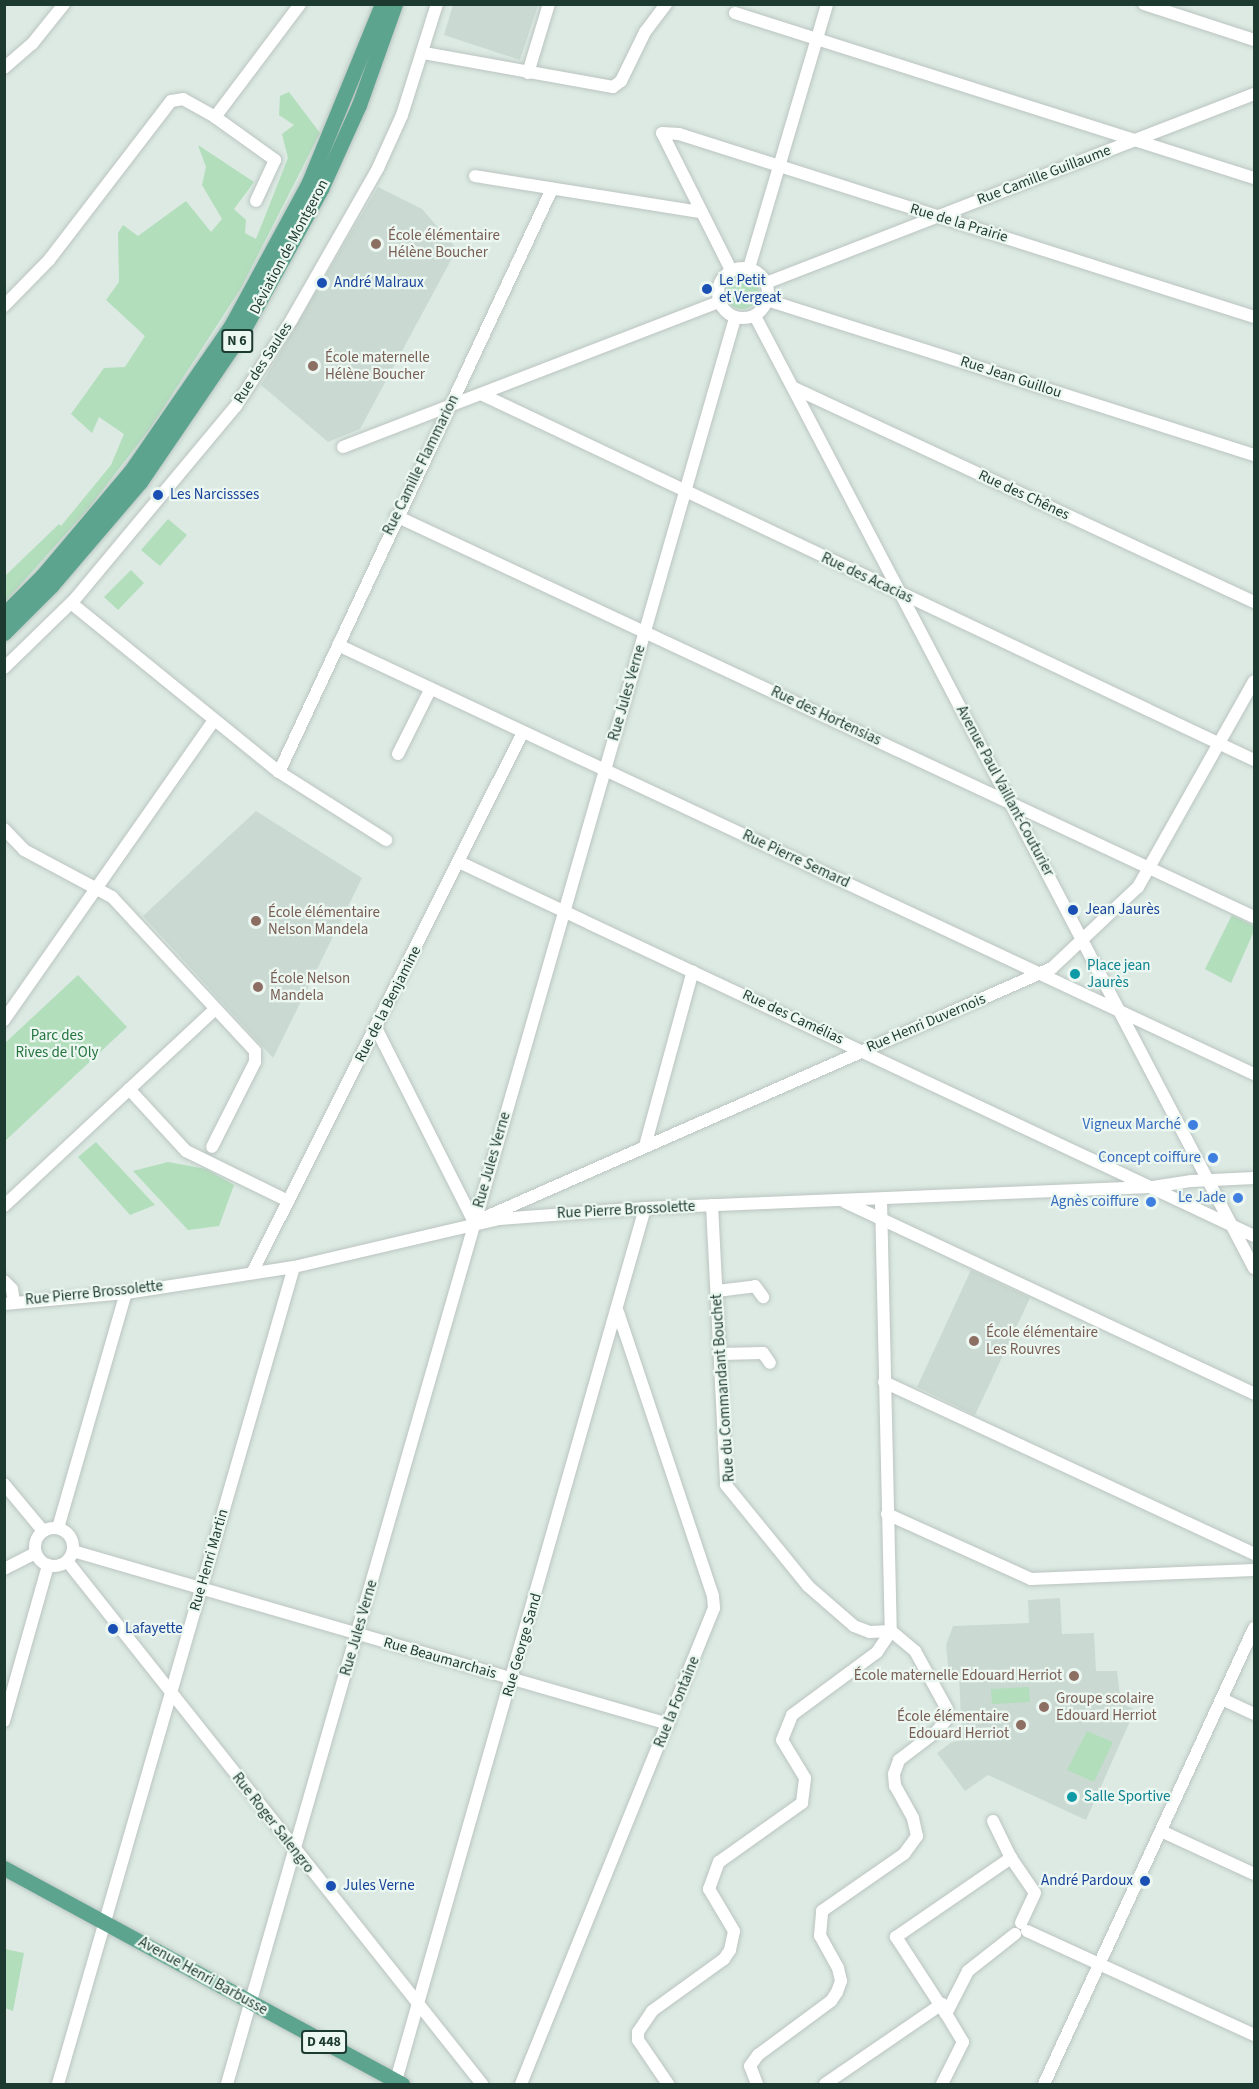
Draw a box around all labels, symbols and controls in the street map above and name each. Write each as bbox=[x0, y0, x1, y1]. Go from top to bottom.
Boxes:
street label: Rue Camille Guillaume bbox=[975, 141, 1113, 209]
street label: Déviation de Montgeron bbox=[246, 177, 332, 317]
street label: Rue de la Prairie bbox=[908, 200, 1010, 246]
place label: École élémentaire Hélène Boucher bbox=[388, 226, 500, 261]
marker: École élémentaire Hélène Boucher bbox=[369, 237, 383, 251]
place label: Le Petit et Vergeat bbox=[719, 271, 781, 306]
place label: André Malraux bbox=[334, 274, 424, 292]
marker: André Malraux bbox=[315, 276, 329, 290]
marker: Le Petit et Vergeat bbox=[700, 282, 714, 296]
street label: Rue des Saules bbox=[230, 319, 296, 407]
road number: N 6 bbox=[220, 330, 254, 352]
place label: École maternelle Hélène Boucher bbox=[325, 348, 430, 383]
street label: Rue Jean Guillou bbox=[958, 352, 1064, 402]
marker: École maternelle Hélène Boucher bbox=[306, 359, 320, 373]
street label: Rue Camille Flammarion bbox=[379, 392, 463, 538]
street label: Rue des Chênes bbox=[976, 466, 1072, 524]
place label: Les Narcissses bbox=[170, 486, 259, 504]
marker: Les Narcissses bbox=[151, 488, 165, 502]
street label: Rue des Acacias bbox=[818, 549, 916, 607]
street label: Rue Jules Verne bbox=[605, 643, 649, 743]
street label: Rue des Hortensias bbox=[768, 683, 884, 749]
street label: Avenue Paul Vaillant-Couturier bbox=[952, 703, 1058, 879]
street label: Rue Pierre Semard bbox=[740, 826, 852, 892]
place label: Jean Jaurès bbox=[1085, 901, 1160, 919]
place label: École élémentaire Nelson Mandela bbox=[268, 903, 380, 938]
marker: Jean Jaurès bbox=[1066, 903, 1080, 917]
marker: École élémentaire Nelson Mandela bbox=[249, 914, 263, 928]
street label: Rue de la Benjamine bbox=[351, 943, 425, 1065]
place label: Place jean Jaurès bbox=[1087, 956, 1151, 991]
marker: Place jean Jaurès bbox=[1068, 967, 1082, 981]
place label: École Nelson Mandela bbox=[270, 969, 350, 1004]
marker: École Nelson Mandela bbox=[251, 980, 265, 994]
street label: Rue des Camélias bbox=[740, 986, 846, 1048]
street label: Rue Henri Duvernois bbox=[864, 990, 988, 1056]
park label: Parc des Rives de l'Oly bbox=[15, 1026, 99, 1061]
street label: Rue Jules Verne bbox=[470, 1110, 514, 1210]
place label: Vigneux Marché bbox=[1083, 1116, 1181, 1134]
marker: Vigneux Marché bbox=[1186, 1118, 1200, 1132]
place label: Concept coiffure bbox=[1098, 1149, 1201, 1167]
marker: Concept coiffure bbox=[1206, 1151, 1220, 1165]
place label: Le Jade bbox=[1178, 1189, 1226, 1207]
marker: Le Jade bbox=[1231, 1191, 1245, 1205]
place label: Agnès coiffure bbox=[1051, 1193, 1139, 1211]
marker: Agnès coiffure bbox=[1144, 1195, 1158, 1209]
street label: Rue Pierre Brossolette bbox=[556, 1197, 696, 1223]
street label: Rue Pierre Brossolette bbox=[24, 1277, 164, 1309]
street label: Rue du Commandant Bouchet bbox=[707, 1293, 739, 1483]
place label: École élémentaire Les Rouvres bbox=[986, 1323, 1098, 1358]
marker: École élémentaire Les Rouvres bbox=[967, 1334, 981, 1348]
street label: Rue Henri Martin bbox=[186, 1507, 232, 1613]
street label: Rue Jules Verne bbox=[337, 1578, 381, 1678]
street label: Rue George Sand bbox=[499, 1591, 545, 1699]
place label: Lafayette bbox=[125, 1620, 183, 1638]
marker: Lafayette bbox=[106, 1622, 120, 1636]
street label: Rue Beaumarchais bbox=[382, 1633, 498, 1683]
street label: Rue la Fontaine bbox=[651, 1654, 703, 1750]
place label: École maternelle Edouard Herriot bbox=[854, 1667, 1062, 1685]
marker: École maternelle Edouard Herriot bbox=[1067, 1669, 1081, 1683]
place label: Groupe scolaire Edouard Herriot bbox=[1056, 1689, 1157, 1724]
marker: Groupe scolaire Edouard Herriot bbox=[1037, 1700, 1051, 1714]
place label: École élémentaire Edouard Herriot bbox=[897, 1707, 1009, 1742]
marker: École élémentaire Edouard Herriot bbox=[1014, 1718, 1028, 1732]
street label: Rue Roger Salengro bbox=[228, 1769, 318, 1877]
place label: Salle Sportive bbox=[1084, 1788, 1170, 1806]
marker: Salle Sportive bbox=[1065, 1790, 1079, 1804]
place label: André Pardoux bbox=[1041, 1872, 1133, 1890]
marker: André Pardoux bbox=[1138, 1874, 1152, 1888]
place label: Jules Verne bbox=[343, 1877, 415, 1895]
marker: Jules Verne bbox=[324, 1879, 338, 1893]
street label: Avenue Henri Barbusse bbox=[135, 1933, 271, 2019]
road number: D 448 bbox=[300, 2031, 348, 2053]

